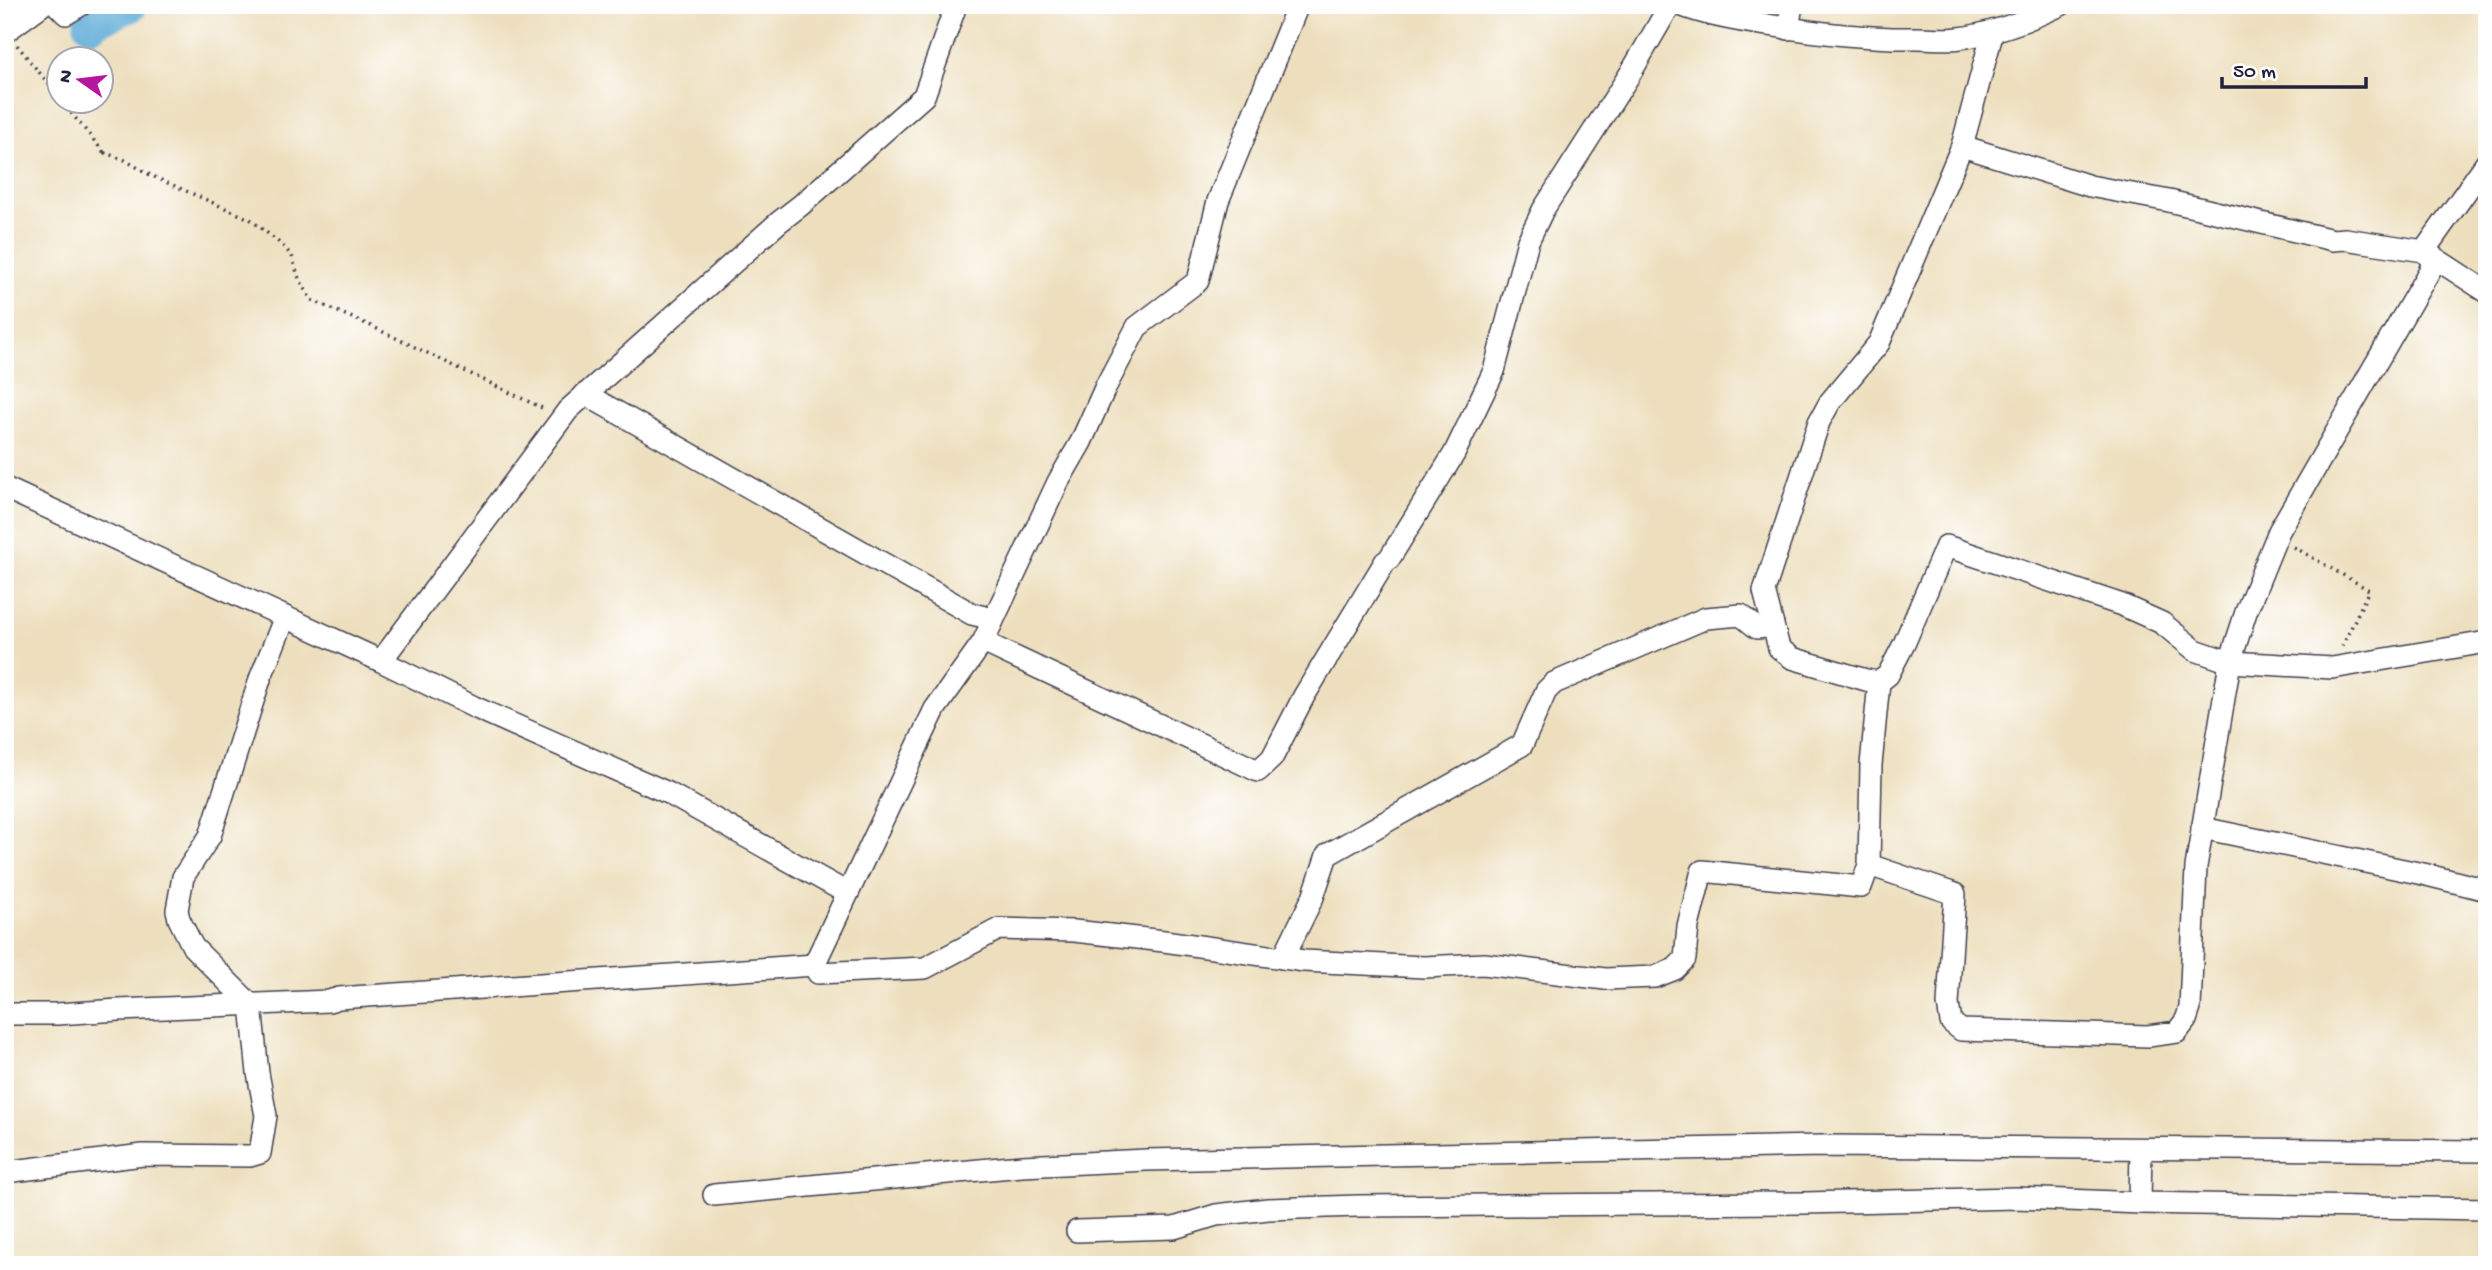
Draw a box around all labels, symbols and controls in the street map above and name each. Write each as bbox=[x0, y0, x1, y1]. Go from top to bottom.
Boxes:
north arrow bbox=[46, 46, 116, 116]
scale bar bbox=[2222, 46, 2366, 90]
text: 50 m bbox=[2233, 61, 2276, 86]
text: N bbox=[54, 68, 80, 86]

